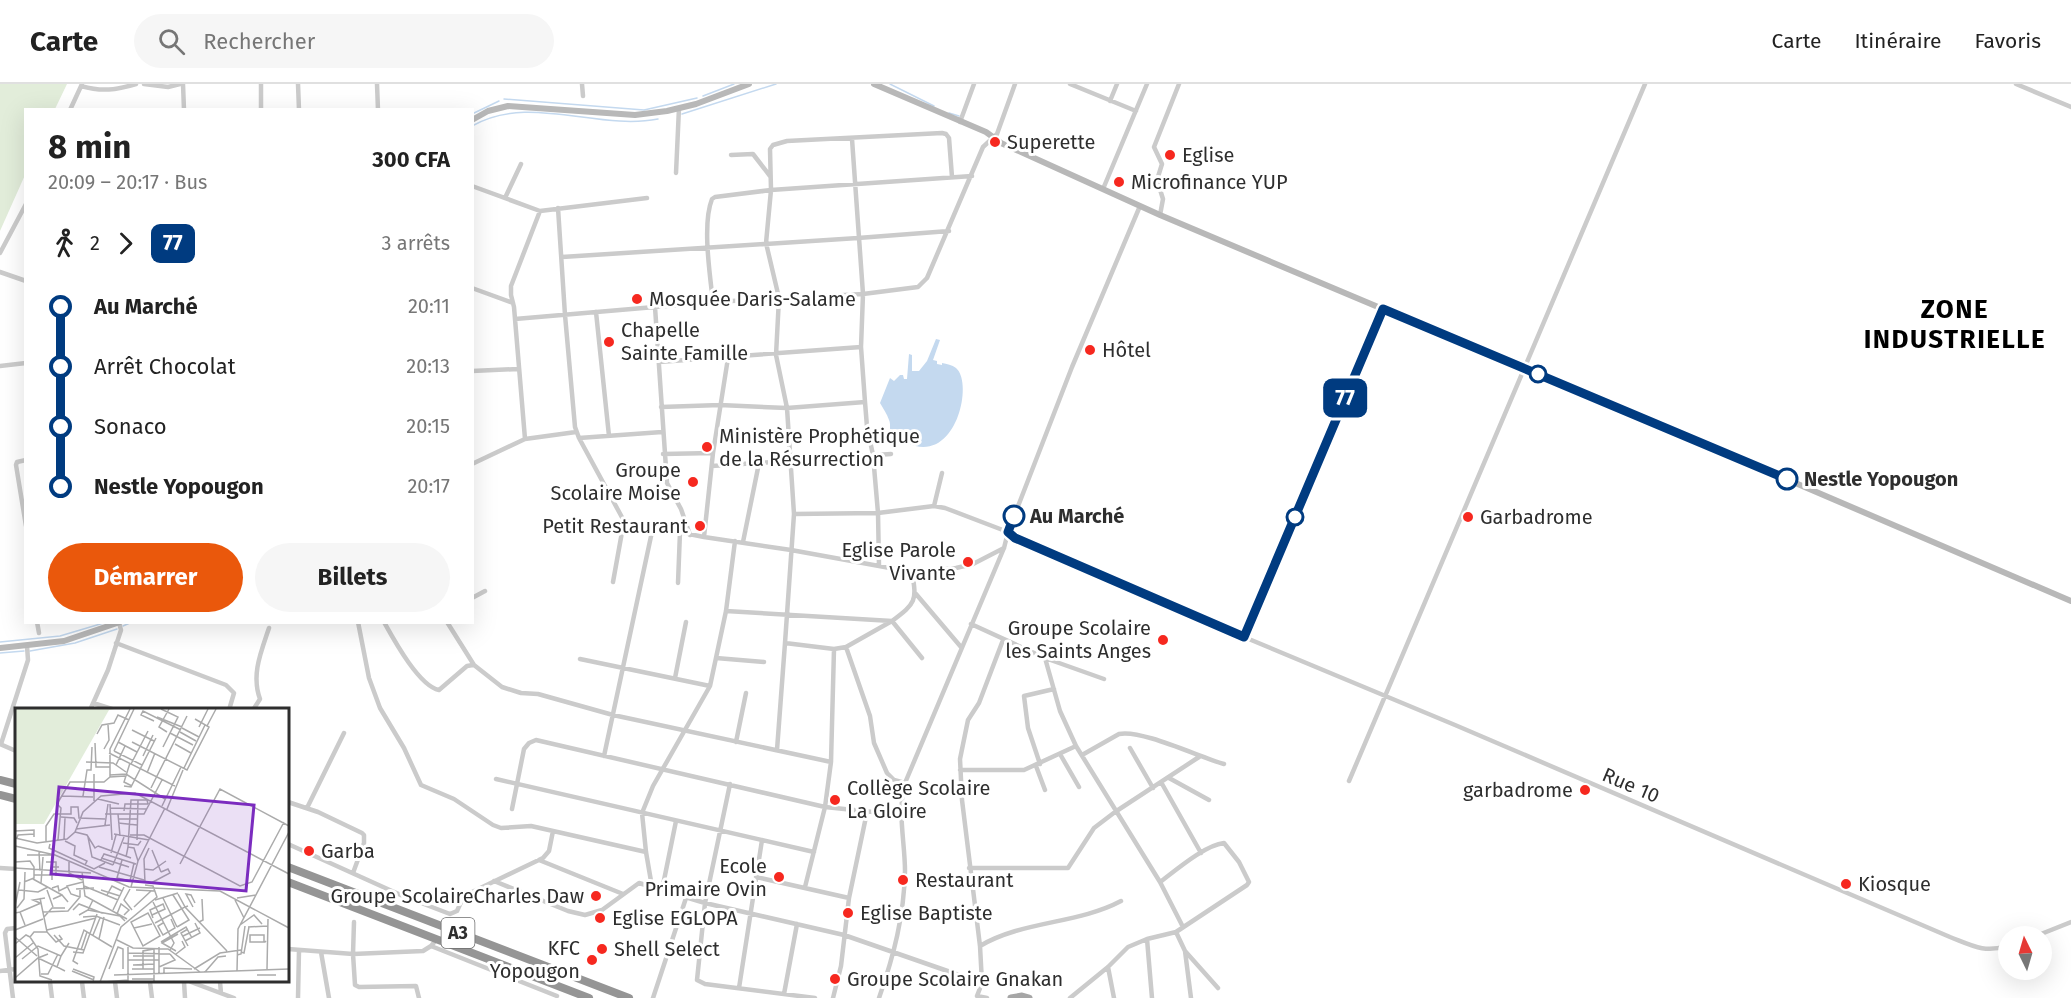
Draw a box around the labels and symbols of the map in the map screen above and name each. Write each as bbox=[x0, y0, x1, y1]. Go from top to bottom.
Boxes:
place label: Superette bbox=[1007, 130, 1095, 154]
marker: Superette bbox=[988, 135, 1002, 149]
place label: Eglise bbox=[1182, 143, 1234, 167]
marker: Eglise bbox=[1163, 148, 1177, 162]
place label: Microfinance YUP bbox=[1131, 170, 1288, 194]
marker: Microfinance YUP bbox=[1112, 175, 1126, 189]
place label: Mosquée Daris-Salame bbox=[649, 287, 856, 311]
marker: Mosquée Daris-Salame bbox=[630, 292, 644, 306]
district label: ZONE INDUSTRIELLE bbox=[1864, 294, 2046, 355]
place label: Chapelle Sainte Famille bbox=[621, 318, 748, 365]
marker: Chapelle Sainte Famille bbox=[602, 335, 616, 349]
place label: Hôtel bbox=[1102, 338, 1151, 362]
marker: Hôtel bbox=[1083, 343, 1097, 357]
unlabelled marker bbox=[1529, 365, 1547, 383]
line badge: 77 bbox=[1318, 378, 1372, 418]
place label: Ministère Prophétique de la Résurrection bbox=[719, 424, 920, 471]
marker: Ministère Prophétique de la Résurrection bbox=[700, 440, 714, 454]
place label: Groupe Scolaire Moise bbox=[551, 458, 681, 505]
place label: Nestle Yopougon bbox=[1804, 467, 1958, 491]
marker: Nestle Yopougon bbox=[1776, 468, 1798, 490]
marker: Groupe Scolaire Moise bbox=[686, 475, 700, 489]
place label: Au Marché bbox=[1029, 504, 1124, 528]
marker: Au Marché bbox=[1003, 505, 1025, 527]
place label: Garbadrome bbox=[1480, 505, 1593, 529]
unlabelled marker bbox=[1286, 508, 1304, 526]
marker: Garbadrome bbox=[1461, 510, 1475, 524]
place label: Petit Restaurant bbox=[542, 514, 689, 538]
marker: Petit Restaurant bbox=[693, 519, 707, 533]
place label: Eglise Parole Vivante bbox=[841, 538, 956, 585]
marker: Eglise Parole Vivante bbox=[961, 555, 975, 569]
place label: Groupe Scolaire les Saints Anges bbox=[1005, 616, 1151, 663]
marker: Groupe Scolaire les Saints Anges bbox=[1156, 633, 1170, 647]
inset map bbox=[15, 708, 290, 983]
street label: Rue 10 bbox=[1599, 762, 1663, 808]
place label: Collège Scolaire La Gloire bbox=[847, 776, 990, 823]
place label: garbadrome bbox=[1463, 778, 1573, 802]
marker: garbadrome bbox=[1578, 783, 1592, 797]
marker: Collège Scolaire La Gloire bbox=[828, 793, 842, 807]
place label: Garba bbox=[321, 839, 375, 863]
marker: Garba bbox=[302, 844, 316, 858]
place label: Ecole Primaire Ovin bbox=[644, 854, 767, 901]
place label: Restaurant bbox=[915, 868, 1014, 892]
marker: Ecole Primaire Ovin bbox=[772, 870, 786, 884]
place label: Kiosque bbox=[1858, 872, 1931, 896]
marker: Restaurant bbox=[896, 873, 910, 887]
marker: Kiosque bbox=[1839, 877, 1853, 891]
place label: Groupe ScolaireCharles Daw bbox=[330, 884, 584, 908]
marker: Groupe ScolaireCharles Daw bbox=[589, 889, 603, 903]
place label: Eglise Baptiste bbox=[860, 901, 993, 925]
place label: Eglise EGLOPA bbox=[612, 906, 738, 930]
marker: Eglise Baptiste bbox=[841, 906, 855, 920]
marker: Eglise EGLOPA bbox=[593, 911, 607, 925]
road number: A3 bbox=[442, 918, 474, 948]
north arrow bbox=[1998, 926, 2052, 980]
place label: KFC Yopougon bbox=[490, 936, 580, 983]
place label: Shell Select bbox=[614, 937, 721, 961]
marker: Shell Select bbox=[595, 942, 609, 956]
marker: KFC Yopougon bbox=[585, 953, 599, 967]
place label: Groupe Scolaire Gnakan bbox=[847, 967, 1063, 991]
marker: Groupe Scolaire Gnakan bbox=[828, 972, 842, 986]

